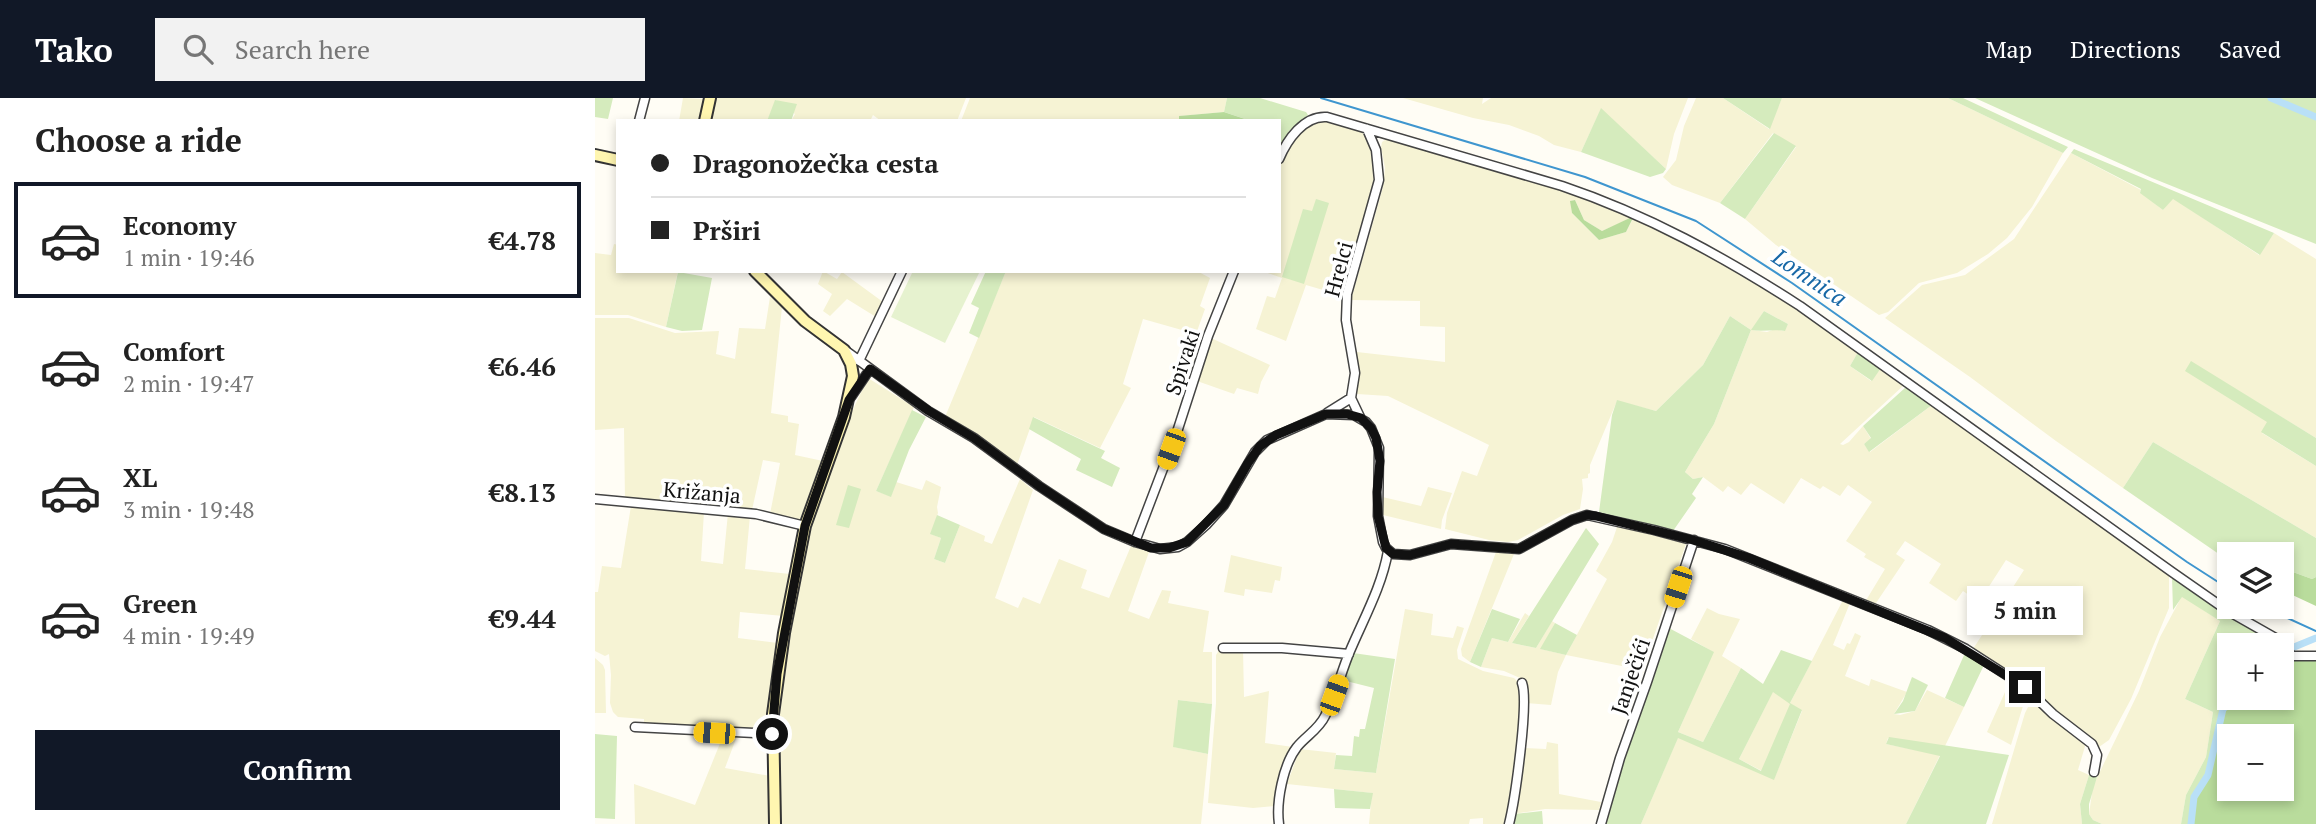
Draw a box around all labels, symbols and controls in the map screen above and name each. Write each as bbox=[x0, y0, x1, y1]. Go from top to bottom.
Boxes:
search box bbox=[155, 18, 645, 81]
text: Tako bbox=[35, 28, 113, 71]
icon: search bbox=[179, 30, 217, 68]
text: Search here bbox=[235, 32, 370, 66]
text: Map bbox=[1986, 33, 2032, 65]
text: Directions bbox=[2070, 33, 2181, 65]
text: Saved bbox=[2219, 33, 2281, 65]
text: Choose a ride bbox=[35, 119, 242, 161]
text: Dragonožečka cesta bbox=[693, 146, 939, 180]
text: Economy bbox=[123, 208, 236, 242]
icon: car bbox=[39, 209, 102, 272]
text: Prširi bbox=[693, 213, 761, 247]
text: €4.78 bbox=[490, 223, 556, 257]
street label: Hrelci bbox=[1317, 238, 1359, 300]
water label: Lomnica bbox=[1766, 240, 1853, 313]
text: 1 min · 19:46 bbox=[123, 242, 255, 273]
street label: Spivaki bbox=[1158, 325, 1206, 399]
text: Comfort bbox=[123, 334, 225, 368]
icon: car bbox=[39, 335, 102, 398]
text: €6.46 bbox=[490, 349, 556, 383]
text: 2 min · 19:47 bbox=[123, 368, 255, 399]
car bbox=[1154, 426, 1189, 472]
text: XL bbox=[123, 460, 157, 494]
icon: car bbox=[39, 461, 102, 524]
text: €8.13 bbox=[490, 475, 556, 509]
street label: Križanja bbox=[662, 475, 742, 509]
text: 3 min · 19:48 bbox=[123, 494, 255, 525]
map controls bbox=[2217, 542, 2294, 801]
button: layers bbox=[2217, 542, 2294, 619]
car bbox=[1662, 564, 1695, 610]
text: Green bbox=[123, 586, 197, 620]
callout: 5 min bbox=[1967, 586, 2083, 634]
icon: car bbox=[39, 587, 102, 650]
text: 5 min bbox=[1994, 595, 2056, 626]
text: €9.44 bbox=[490, 601, 556, 635]
text: 4 min · 19:49 bbox=[123, 620, 255, 651]
button: + bbox=[2217, 633, 2294, 710]
street label: Janječići bbox=[1604, 634, 1656, 718]
route end bbox=[2009, 671, 2041, 703]
car bbox=[1317, 672, 1352, 718]
route start bbox=[756, 718, 788, 750]
car bbox=[693, 721, 736, 745]
button: − bbox=[2217, 724, 2294, 801]
button: Confirm bbox=[35, 730, 560, 810]

